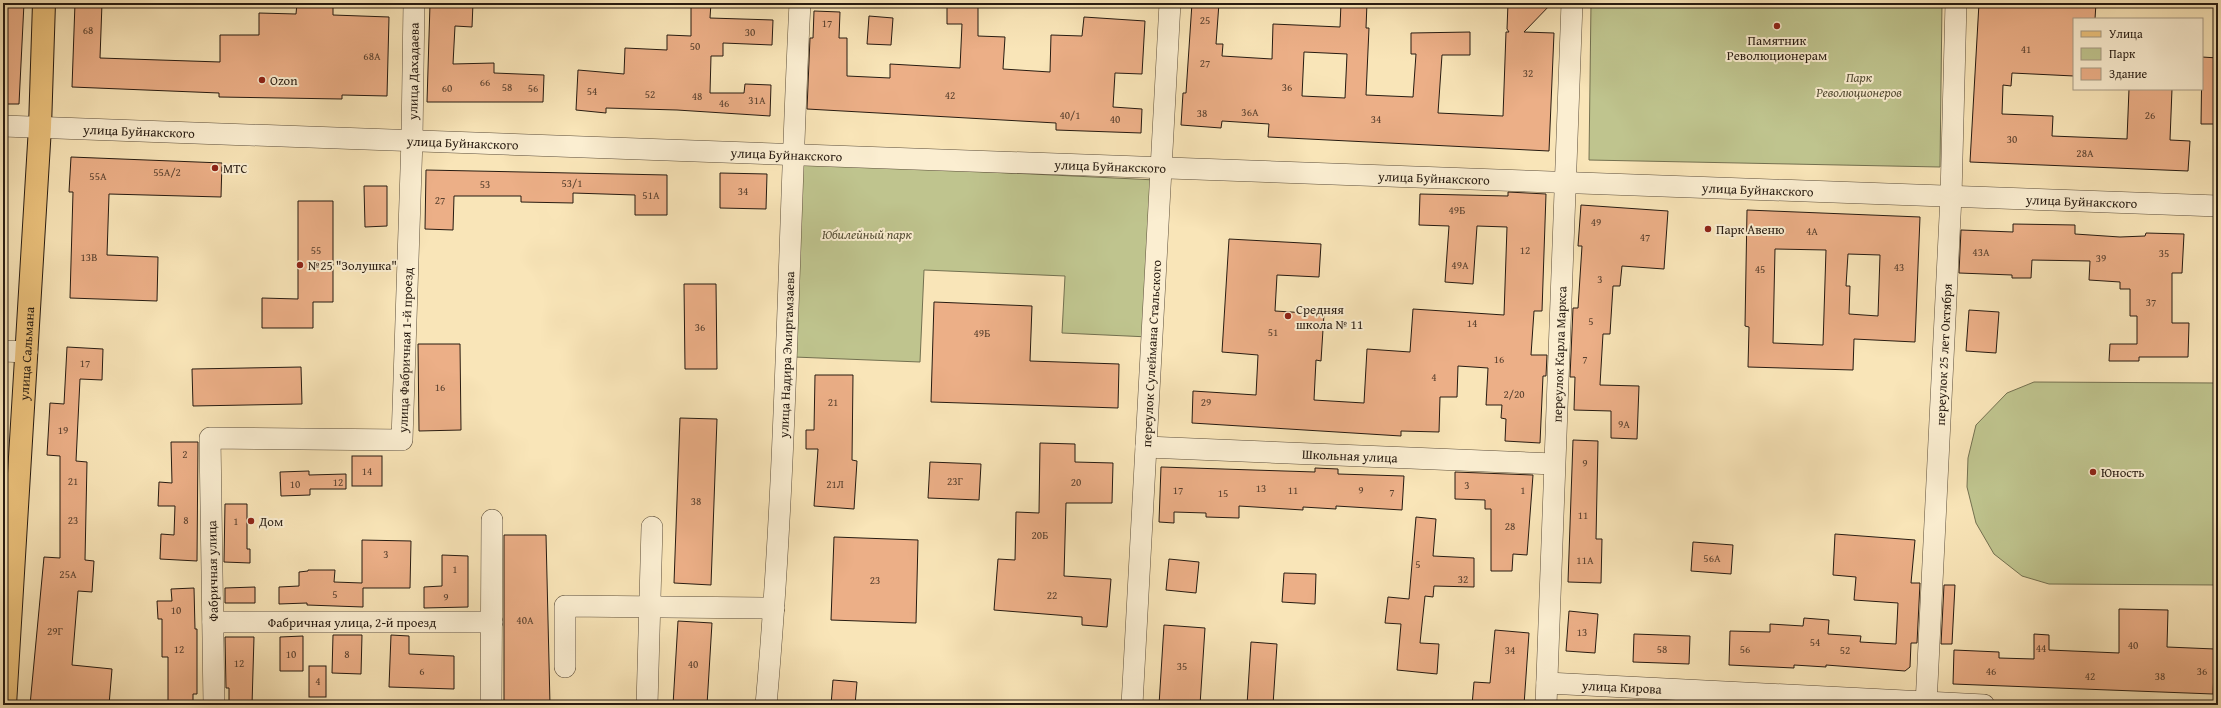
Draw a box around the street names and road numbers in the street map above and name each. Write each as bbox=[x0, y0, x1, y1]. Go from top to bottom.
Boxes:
street label: улица Дахадаева bbox=[403, 22, 424, 121]
street label: улица Буйнакского bbox=[82, 120, 195, 143]
street label: улица Буйнакского bbox=[406, 132, 519, 155]
street label: улица Буйнакского bbox=[729, 143, 843, 166]
street label: улица Буйнакского bbox=[1053, 155, 1167, 178]
street label: улица Буйнакского bbox=[1377, 167, 1491, 190]
street label: улица Буйнакского bbox=[1701, 178, 1814, 201]
street label: улица Буйнакского bbox=[2024, 190, 2138, 213]
street label: переулок Сулеймана Стальского bbox=[1137, 259, 1166, 448]
street label: улица Фабричная 1-й проезд bbox=[393, 267, 418, 434]
street label: улица Надира Эмиргамзаева bbox=[774, 270, 799, 439]
street label: переулок 25 лет Октября bbox=[1931, 282, 1957, 426]
street label: переулок Карла Маркса bbox=[1547, 285, 1572, 423]
street label: улица Сальмана bbox=[14, 305, 39, 402]
street label: Школьная улица bbox=[1301, 445, 1399, 468]
street label: Фабричная улица bbox=[202, 519, 223, 622]
street label: Фабричная улица, 2-й проезд bbox=[268, 613, 436, 632]
street label: улица Кирова bbox=[1580, 676, 1663, 699]

